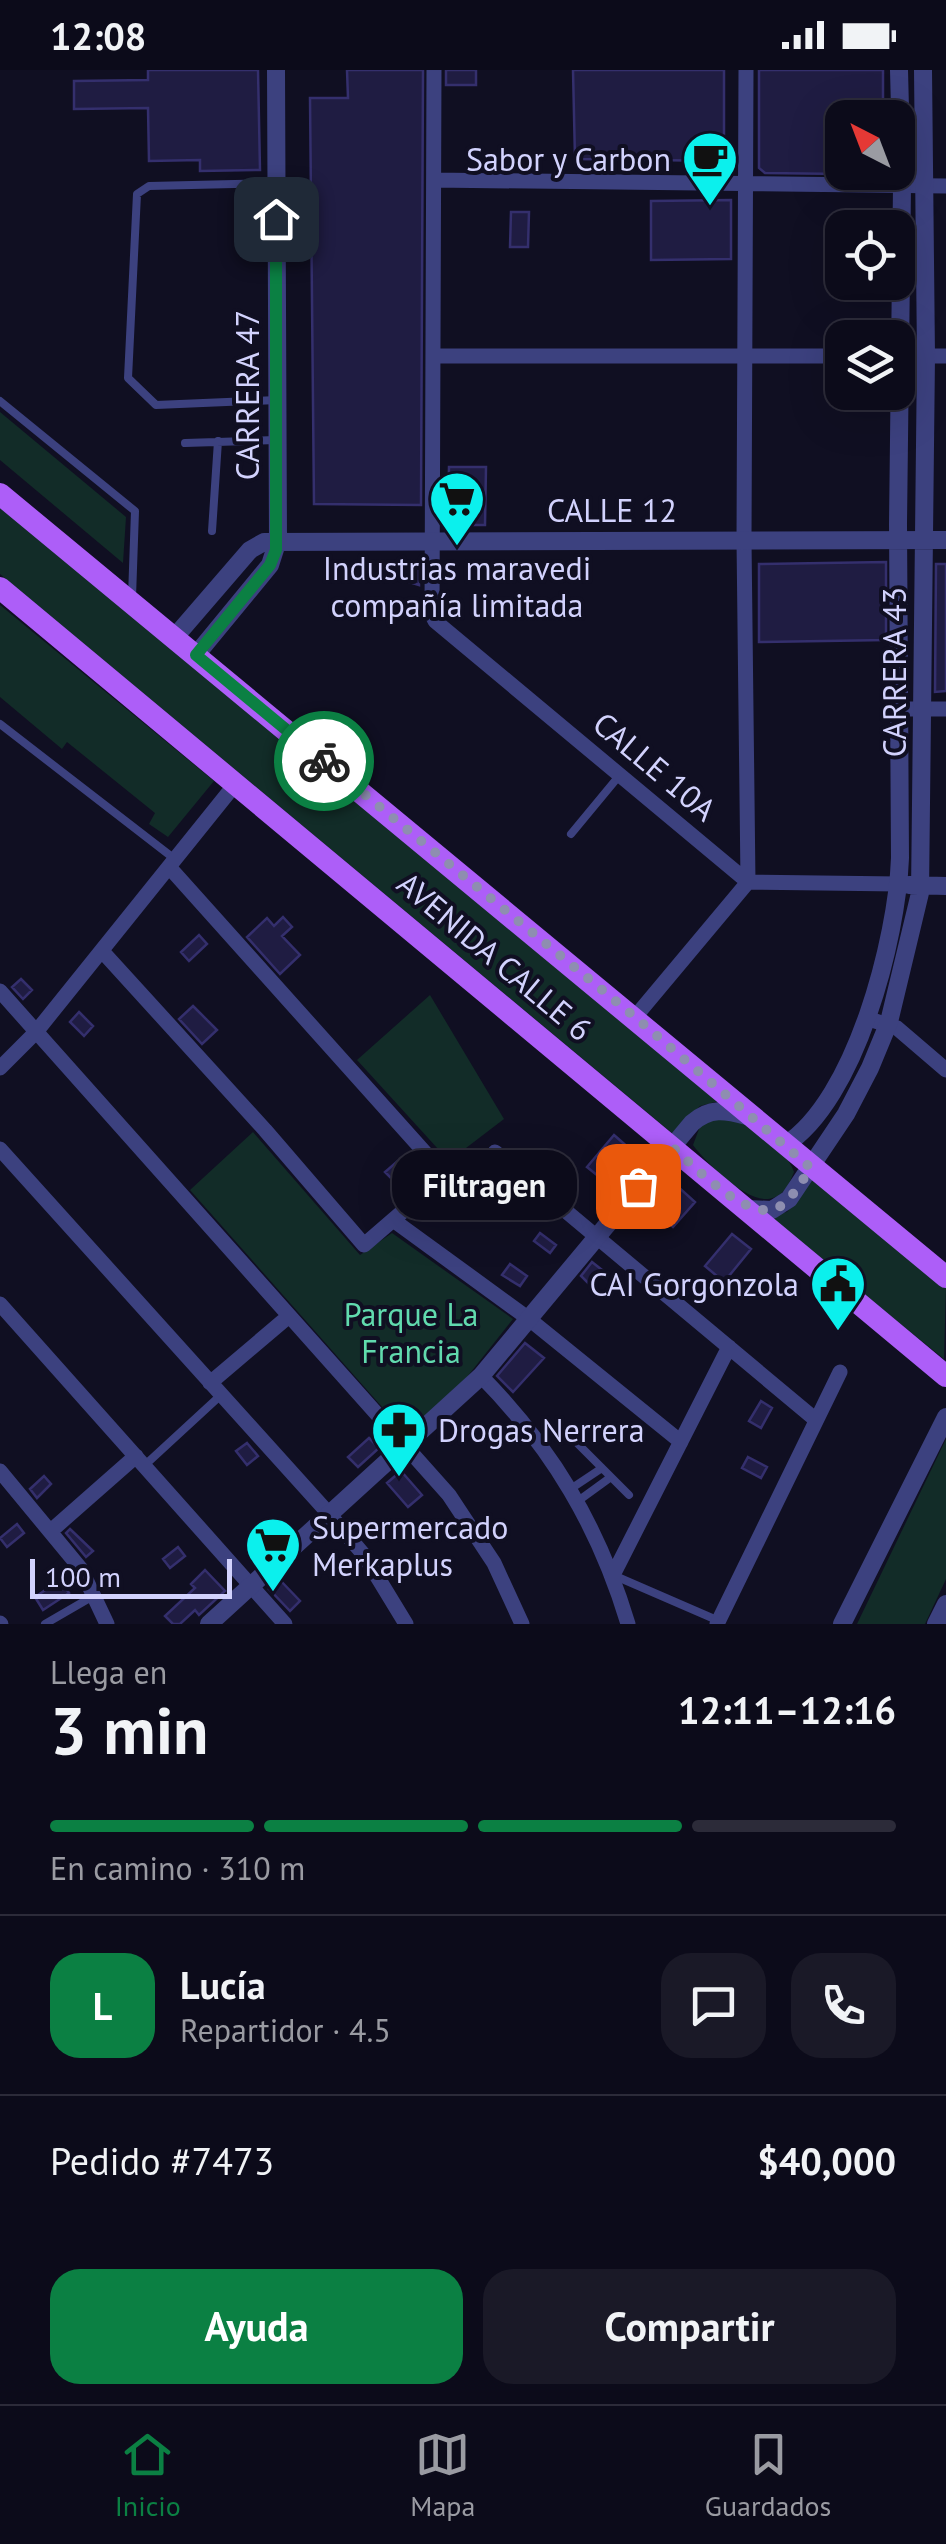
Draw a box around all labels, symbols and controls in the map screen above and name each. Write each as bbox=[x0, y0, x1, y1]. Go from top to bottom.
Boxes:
text: 12:08 bbox=[50, 11, 146, 60]
north arrow bbox=[825, 100, 915, 190]
map controls bbox=[825, 100, 915, 410]
cafe icon: Sabor y Carbon bbox=[680, 129, 740, 208]
place label: Sabor y Carbon bbox=[466, 138, 671, 180]
pin bbox=[234, 177, 319, 262]
icon: home bbox=[249, 192, 304, 247]
button: locate bbox=[825, 210, 915, 300]
street label: CARRERA 47 bbox=[226, 310, 268, 480]
button: layers bbox=[825, 320, 915, 410]
supermarket icon: Industrias maravedi compañía limitada bbox=[427, 469, 487, 548]
street label: CALLE 12 bbox=[547, 489, 677, 531]
place label: Industrias maravedi compañía limitada bbox=[323, 547, 591, 626]
street label: CARRERA 43 bbox=[873, 587, 915, 757]
street label: CALLE 10A bbox=[585, 702, 726, 830]
courier bbox=[274, 711, 374, 811]
icon: bike bbox=[297, 734, 352, 789]
street label: AVENIDA CALLE 6 bbox=[389, 862, 601, 1050]
pin bbox=[596, 1144, 681, 1229]
callout: Filtragen bbox=[393, 1151, 578, 1221]
icon: bag bbox=[611, 1159, 666, 1214]
text: Filtragen bbox=[423, 1164, 546, 1206]
public building icon: CAI Gorgonzola bbox=[808, 1254, 868, 1333]
place label: CAI Gorgonzola bbox=[589, 1263, 799, 1305]
park label: Parque La Francia bbox=[344, 1293, 478, 1372]
pharmacy icon: Drogas Nerrera bbox=[369, 1400, 429, 1479]
place label: Drogas Nerrera bbox=[438, 1409, 645, 1451]
place label: Supermercado Merkaplus bbox=[312, 1506, 508, 1585]
supermarket icon: Supermercado Merkaplus bbox=[243, 1515, 303, 1594]
scale bar bbox=[30, 1554, 232, 1598]
text: 100 m bbox=[45, 1558, 121, 1595]
text: Llega en bbox=[50, 1651, 167, 1693]
text: 12:11–12:16 bbox=[678, 1685, 896, 1734]
text: 3 min bbox=[50, 1688, 209, 1772]
text: En camino · 310 m bbox=[50, 1847, 305, 1889]
button: chat bbox=[661, 1953, 766, 2058]
button: phone bbox=[791, 1953, 896, 2058]
text: Lucía bbox=[180, 1960, 266, 2009]
text: L bbox=[93, 1981, 112, 2030]
text: Repartidor · 4.5 bbox=[180, 2009, 391, 2051]
text: Pedido #7473 bbox=[50, 2136, 274, 2185]
text: $40,000 bbox=[757, 2136, 896, 2185]
button: Ayuda bbox=[50, 2269, 463, 2384]
button: Compartir bbox=[483, 2269, 896, 2384]
tab: Inicio bbox=[115, 2427, 181, 2524]
tab: Mapa bbox=[410, 2427, 475, 2524]
tab: Guardados bbox=[705, 2427, 831, 2524]

